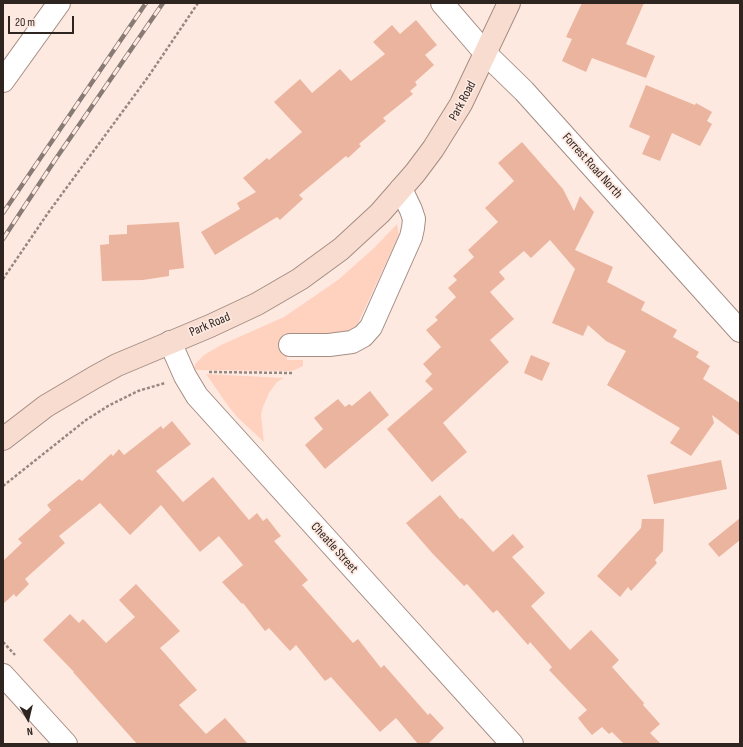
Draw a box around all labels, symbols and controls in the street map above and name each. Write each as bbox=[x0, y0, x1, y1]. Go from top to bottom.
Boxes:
scale bar bbox=[10, 8, 76, 34]
text: 20 m bbox=[15, 15, 35, 30]
street label: Park Road bbox=[446, 78, 480, 124]
street label: Forrest Road North bbox=[559, 130, 625, 202]
street label: Park Road bbox=[187, 309, 233, 341]
street label: Cheatle Street bbox=[307, 519, 361, 577]
north arrow bbox=[8, 699, 48, 739]
text: N bbox=[26, 725, 34, 738]

